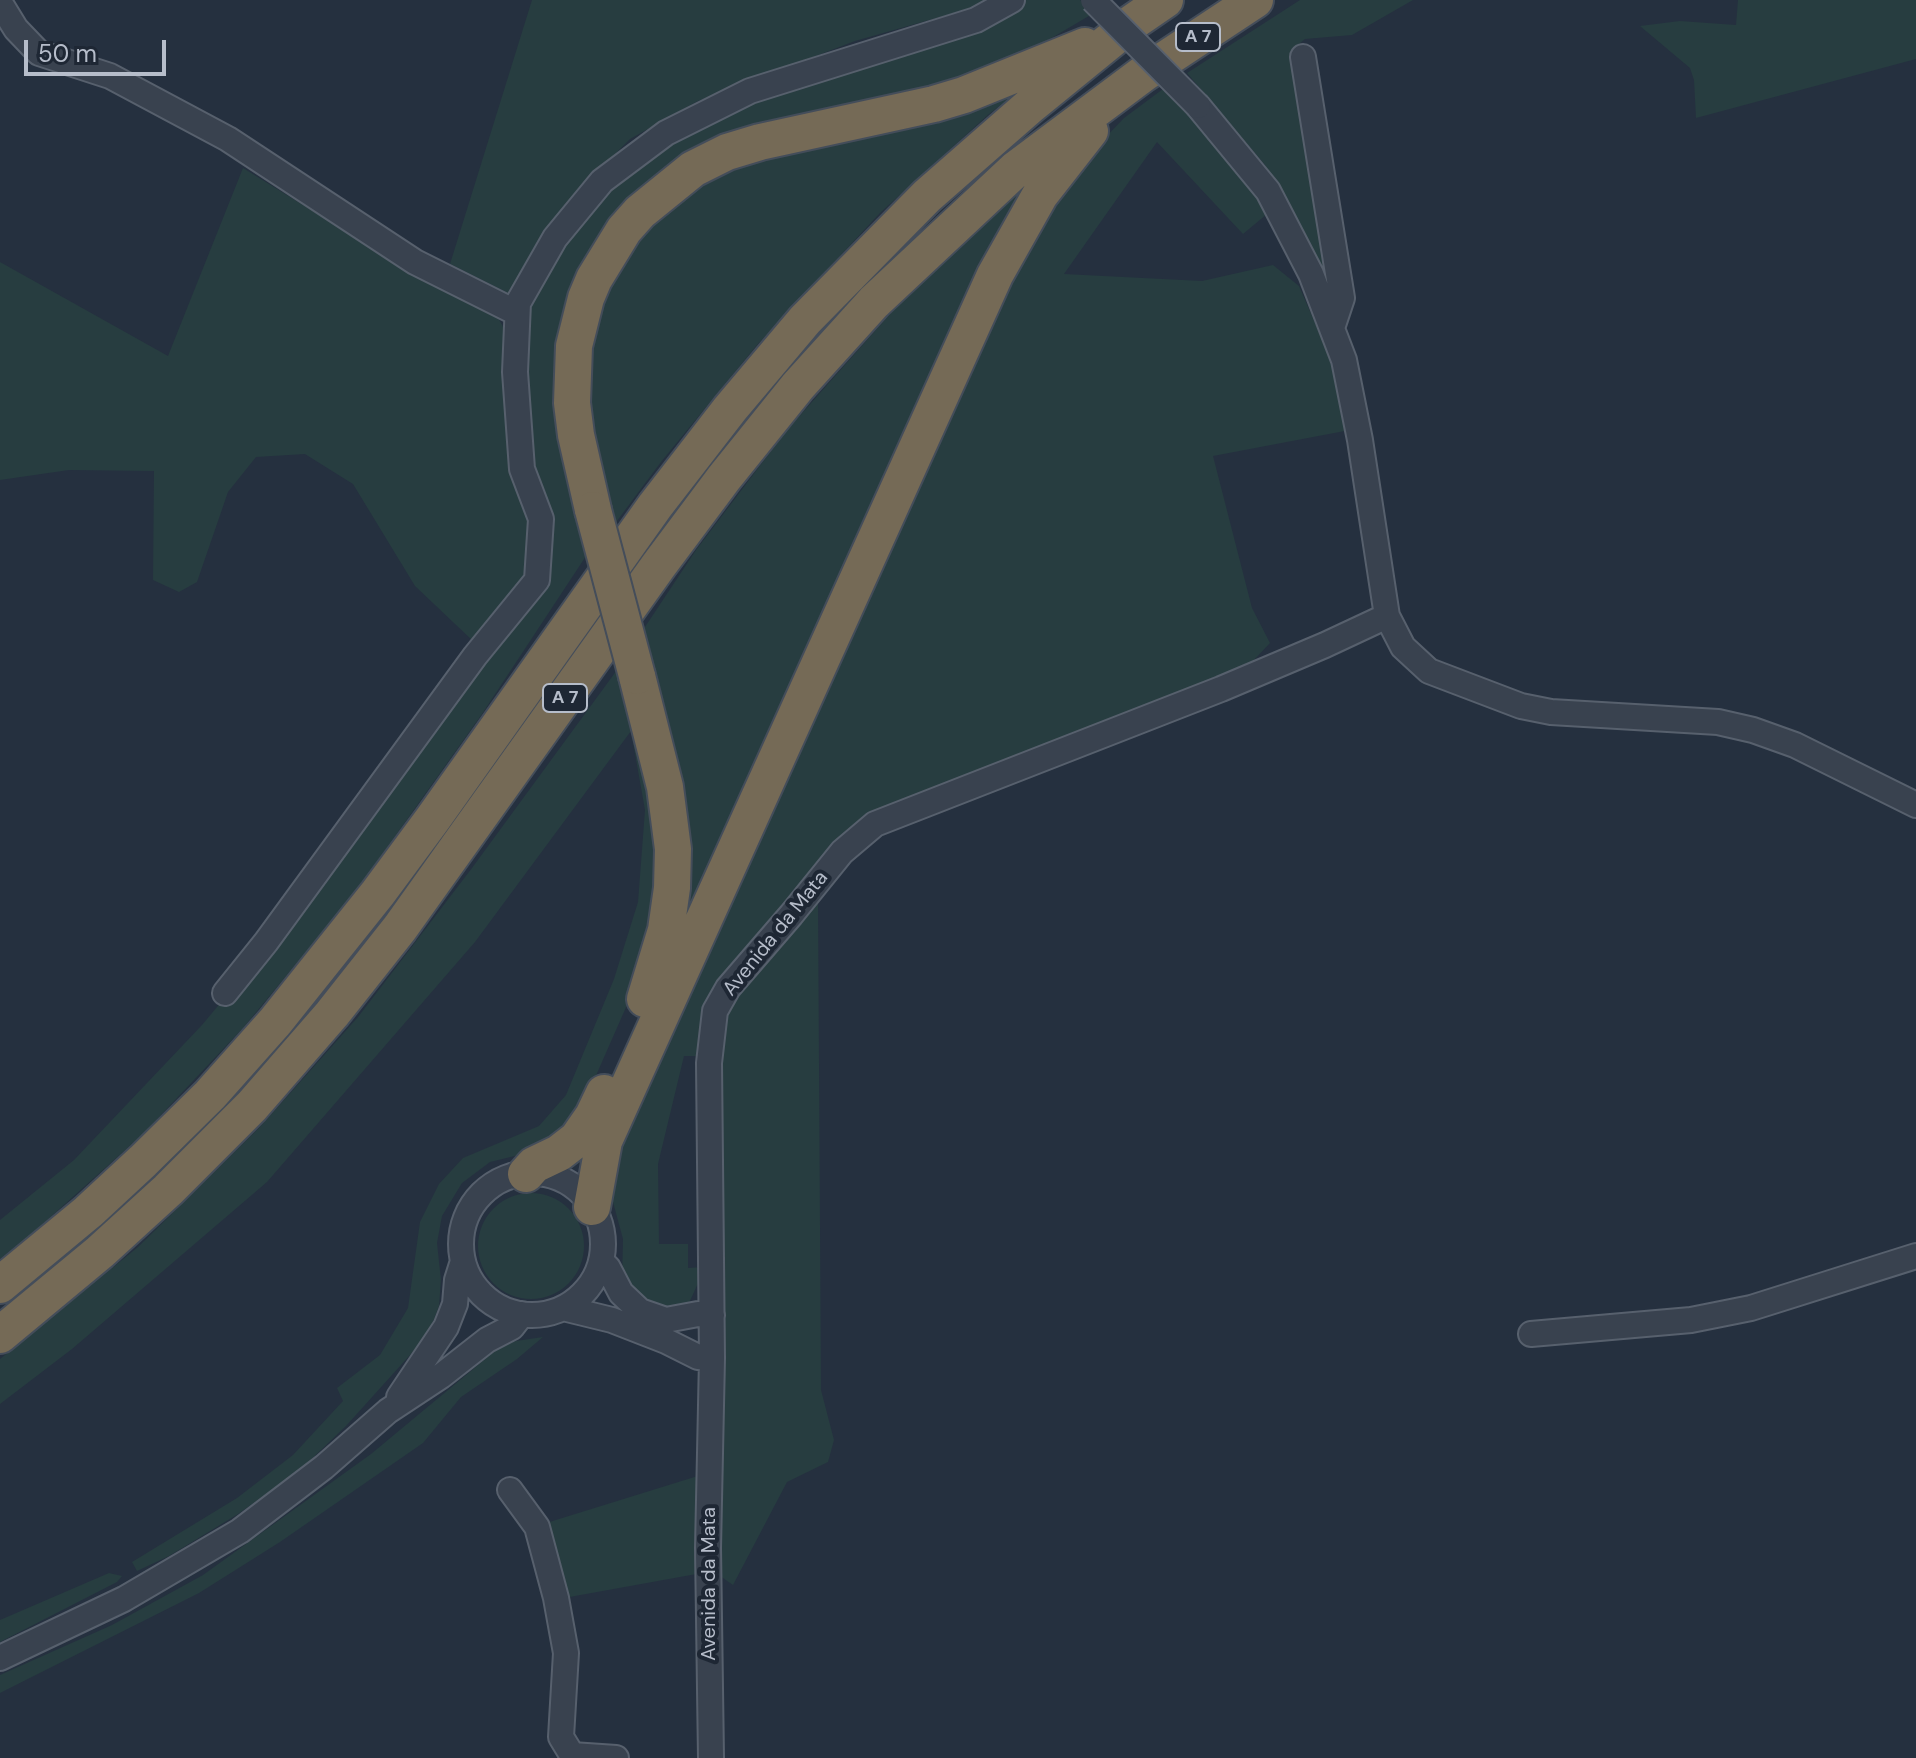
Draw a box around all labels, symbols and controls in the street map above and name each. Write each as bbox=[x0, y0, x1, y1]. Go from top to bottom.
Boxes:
road number: A 7 bbox=[1176, 23, 1220, 51]
scale bar bbox=[28, 24, 170, 74]
text: 50 m bbox=[38, 38, 97, 69]
road number: A 7 bbox=[543, 684, 587, 712]
street label: Avenida da Mata bbox=[718, 867, 834, 1001]
street label: Avenida da Mata bbox=[698, 1507, 722, 1661]

